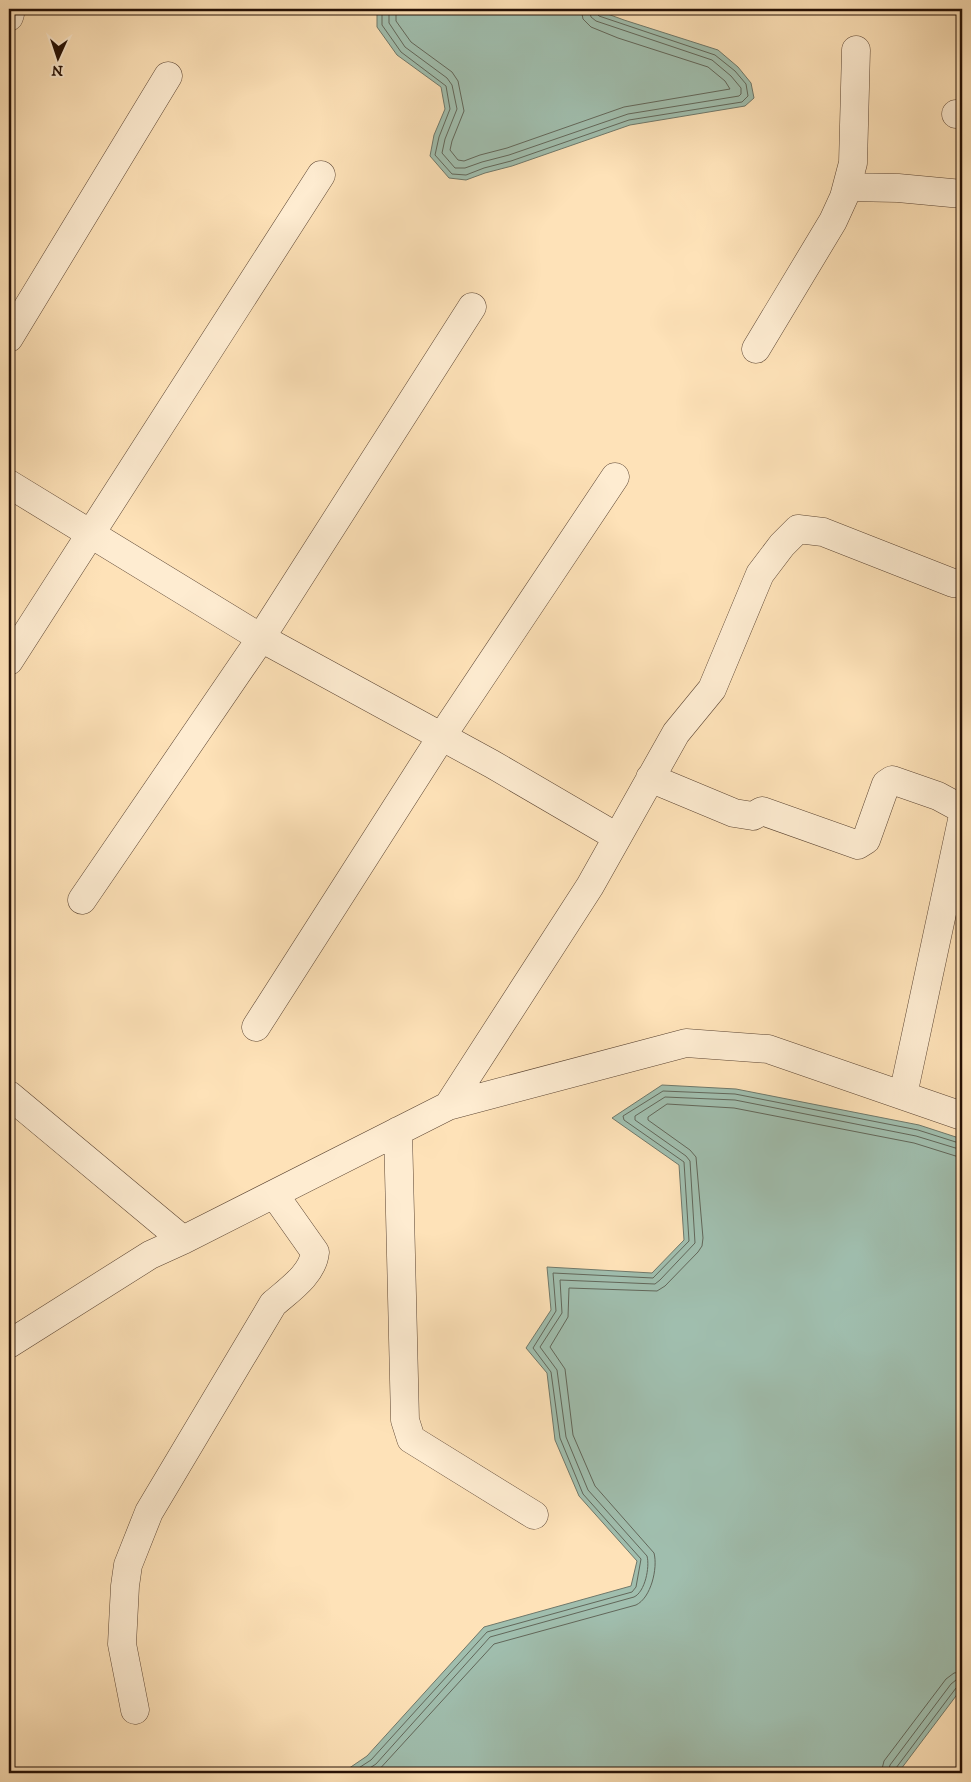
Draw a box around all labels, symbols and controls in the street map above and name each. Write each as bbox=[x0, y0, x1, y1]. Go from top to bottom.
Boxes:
north arrow bbox=[32, 32, 82, 82]
text: N bbox=[51, 61, 64, 79]

